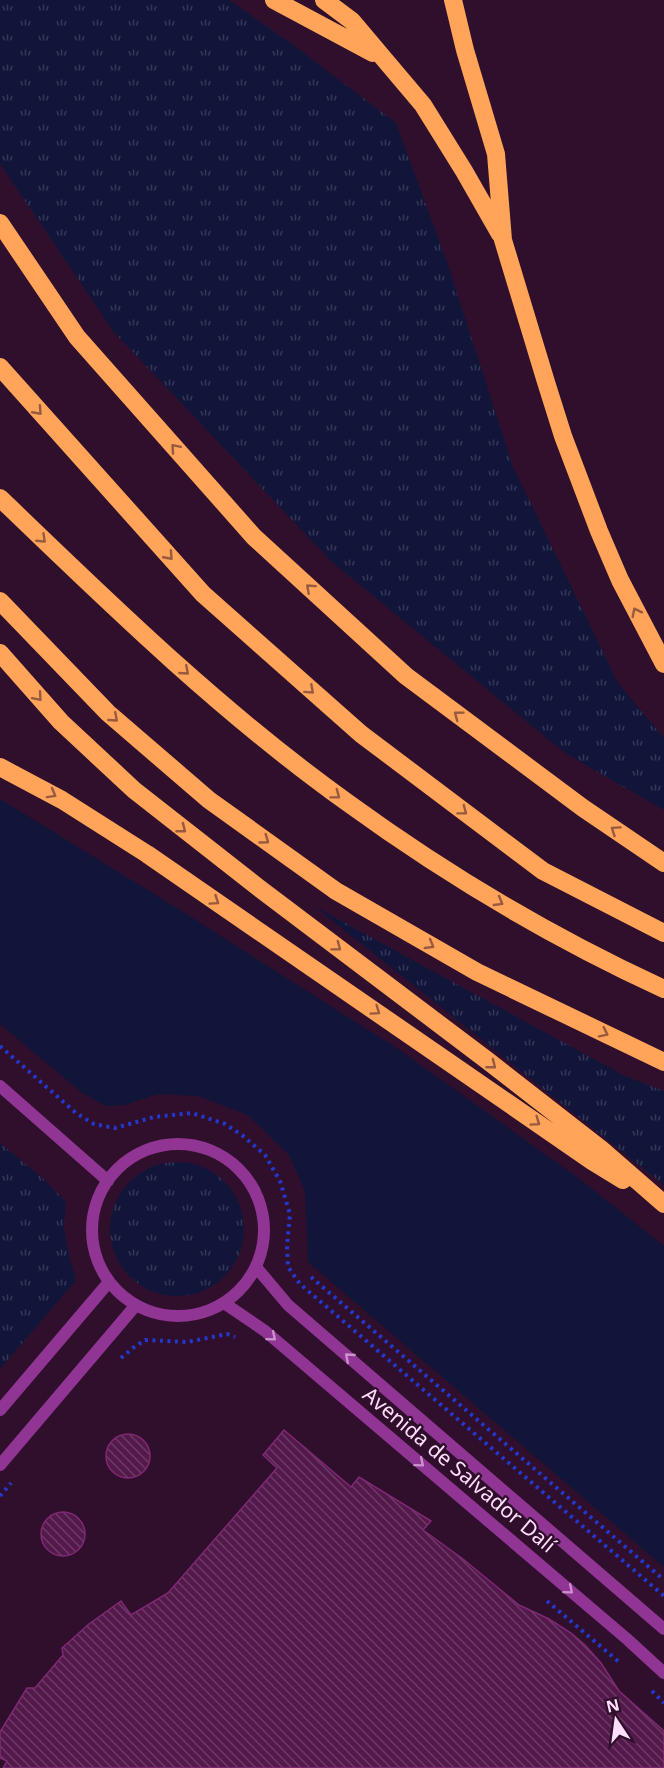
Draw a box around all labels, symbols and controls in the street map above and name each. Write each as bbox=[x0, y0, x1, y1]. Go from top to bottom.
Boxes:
one-way arrow bbox=[31, 404, 42, 415]
one-way arrow bbox=[171, 444, 182, 455]
one-way arrow bbox=[35, 531, 46, 542]
one-way arrow bbox=[161, 549, 172, 560]
one-way arrow bbox=[306, 584, 317, 595]
one-way arrow bbox=[632, 608, 644, 619]
one-way arrow bbox=[178, 664, 189, 675]
one-way arrow bbox=[303, 683, 314, 694]
one-way arrow bbox=[31, 690, 42, 701]
one-way arrow bbox=[107, 711, 118, 722]
one-way arrow bbox=[454, 711, 465, 722]
one-way arrow bbox=[46, 787, 56, 798]
one-way arrow bbox=[329, 787, 340, 798]
one-way arrow bbox=[456, 804, 467, 815]
one-way arrow bbox=[175, 821, 186, 832]
one-way arrow bbox=[611, 826, 622, 837]
one-way arrow bbox=[259, 833, 270, 844]
one-way arrow bbox=[208, 894, 219, 905]
one-way arrow bbox=[493, 895, 503, 906]
one-way arrow bbox=[424, 938, 434, 949]
one-way arrow bbox=[330, 940, 341, 951]
one-way arrow bbox=[369, 1004, 380, 1015]
one-way arrow bbox=[597, 1026, 608, 1037]
one-way arrow bbox=[486, 1057, 497, 1068]
one-way arrow bbox=[530, 1115, 541, 1126]
one-way arrow bbox=[265, 1329, 276, 1340]
one-way arrow bbox=[345, 1353, 356, 1364]
street label: Avenida de Salvador Dalí bbox=[357, 1380, 562, 1559]
one-way arrow bbox=[413, 1456, 424, 1467]
one-way arrow bbox=[562, 1582, 573, 1593]
north arrow bbox=[586, 1690, 646, 1750]
text: N bbox=[604, 1693, 621, 1718]

